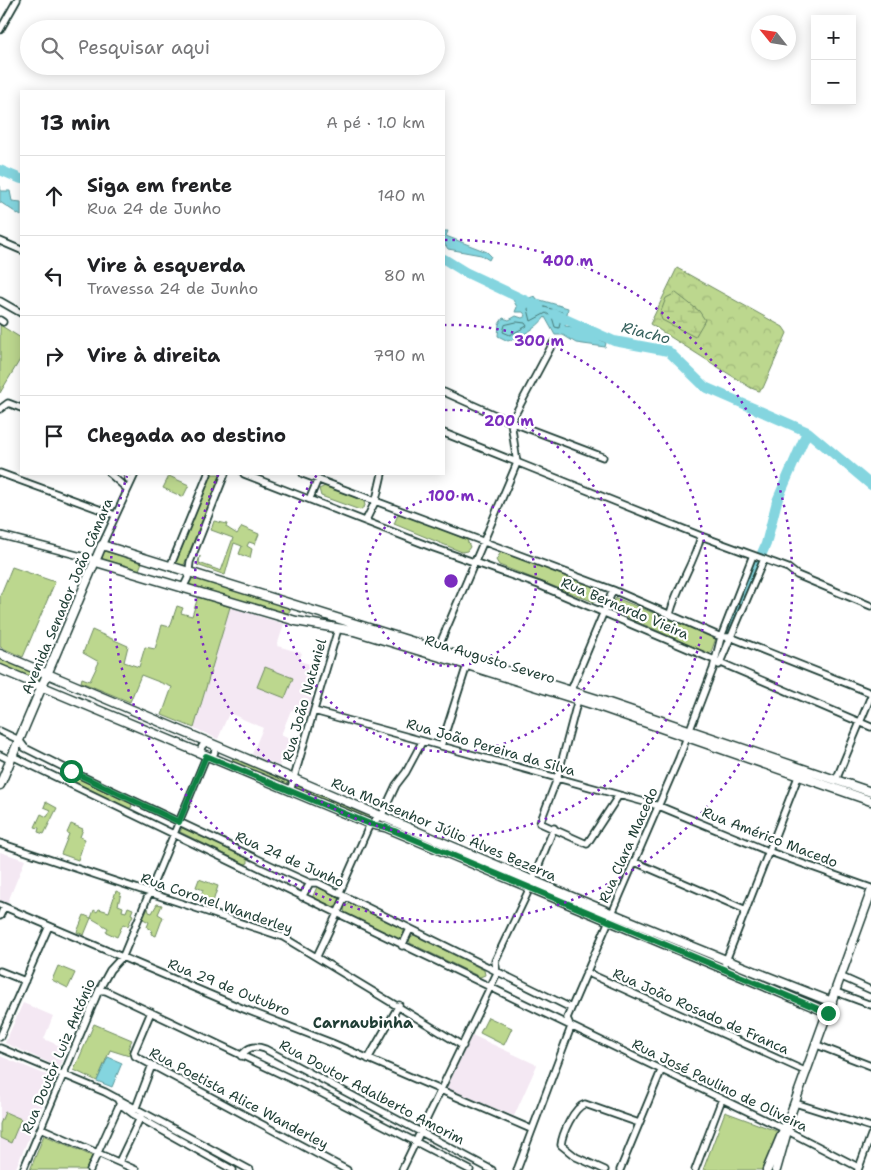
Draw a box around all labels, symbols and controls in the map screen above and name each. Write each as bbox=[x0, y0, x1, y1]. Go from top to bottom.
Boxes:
north arrow bbox=[751, 15, 796, 60]
map controls bbox=[811, 15, 856, 105]
button: + bbox=[811, 15, 856, 60]
search box bbox=[20, 20, 445, 75]
icon: search bbox=[38, 34, 66, 62]
text: Pesquisar aqui bbox=[78, 35, 210, 60]
button: − bbox=[811, 60, 856, 105]
text: 13 min bbox=[40, 109, 110, 137]
text: A pé · 1.0 km bbox=[326, 112, 425, 133]
text: Siga em frente bbox=[87, 173, 232, 198]
icon: ahead bbox=[40, 182, 68, 210]
text: 140 m bbox=[378, 185, 425, 206]
text: Rua 24 de Junho bbox=[87, 198, 221, 219]
text: 400 m bbox=[543, 251, 593, 271]
text: Vire à esquerda bbox=[87, 253, 245, 278]
icon: left bbox=[40, 262, 68, 290]
text: 80 m bbox=[384, 265, 425, 286]
text: Travessa 24 de Junho bbox=[87, 278, 258, 299]
water label: Riacho bbox=[620, 317, 672, 349]
text: 300 m bbox=[514, 331, 564, 351]
icon: right bbox=[40, 342, 68, 370]
text: Vire à direita bbox=[87, 343, 220, 368]
text: 790 m bbox=[373, 345, 425, 366]
text: 200 m bbox=[484, 411, 534, 431]
icon: arrive bbox=[40, 422, 68, 450]
text: Chegada ao destino bbox=[87, 423, 286, 448]
text: 100 m bbox=[428, 486, 474, 506]
street label: Avenida Senador João Câmara bbox=[17, 495, 117, 697]
centre of rings bbox=[442, 572, 460, 590]
street label: Rua Bernardo Vieira bbox=[559, 573, 692, 643]
street label: Rua Augusto Severo bbox=[423, 631, 557, 687]
street label: Rua João Nataniel bbox=[278, 636, 330, 764]
street label: Rua João Pereira da Silva bbox=[404, 714, 578, 780]
route start bbox=[60, 760, 83, 783]
street label: Rua Monsenhor Júlio Alves Bezerra bbox=[329, 773, 560, 885]
street label: Rua Clara Macedo bbox=[594, 784, 662, 906]
street label: Rua Américo Macedo bbox=[699, 803, 841, 871]
street label: Rua 24 de Junho bbox=[233, 827, 347, 891]
street label: Rua Coronel Wanderley bbox=[139, 868, 295, 938]
street label: Rua 29 de Outubro bbox=[165, 954, 293, 1020]
street label: Rua João Rosado de Franca bbox=[610, 964, 792, 1058]
street label: Rua Doutor Luiz António bbox=[17, 976, 99, 1136]
route end bbox=[817, 1002, 840, 1025]
district label: Carnaubinha bbox=[313, 1013, 414, 1033]
street label: Rua Doutor Adalberto Amorim bbox=[276, 1035, 468, 1149]
street label: Rua José Paulino de Oliveira bbox=[629, 1035, 811, 1136]
street label: Rua Poetista Alice Wanderley bbox=[146, 1043, 332, 1153]

